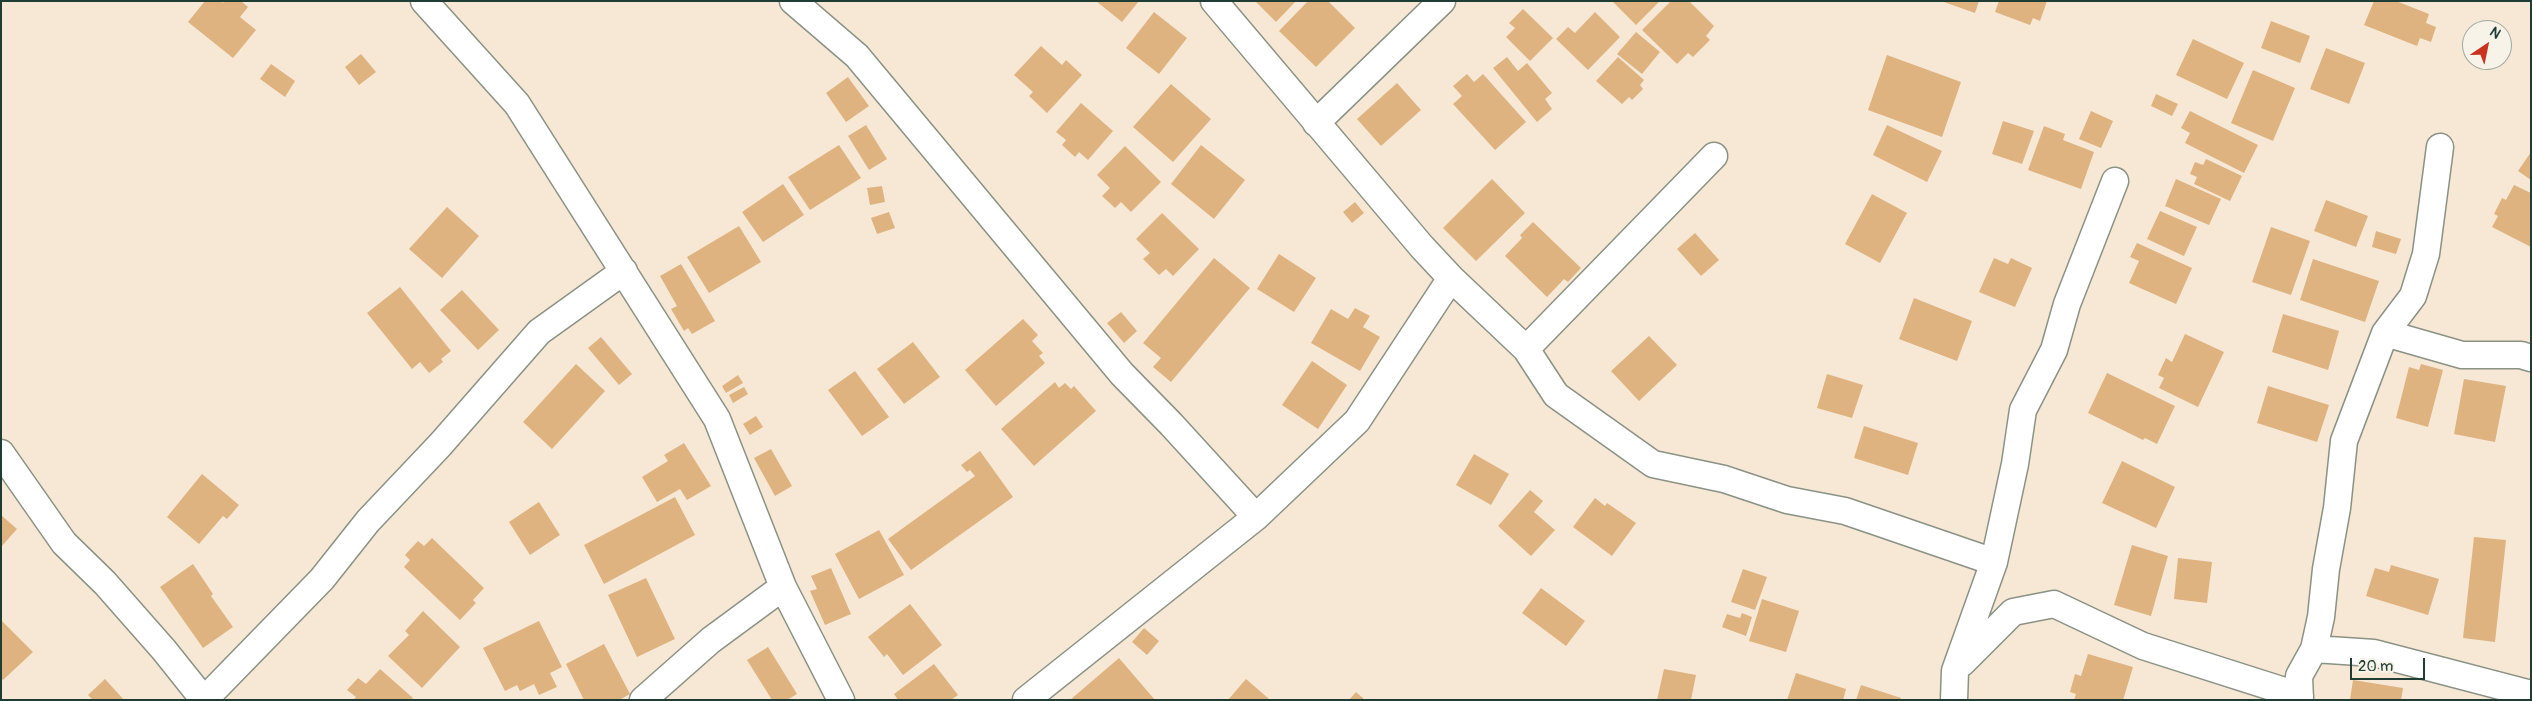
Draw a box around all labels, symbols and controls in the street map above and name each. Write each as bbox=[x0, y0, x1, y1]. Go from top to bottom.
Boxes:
north arrow bbox=[2462, 20, 2512, 70]
text: N bbox=[2486, 23, 2504, 43]
scale bar bbox=[2352, 648, 2427, 680]
text: 20 m bbox=[2358, 657, 2393, 676]

